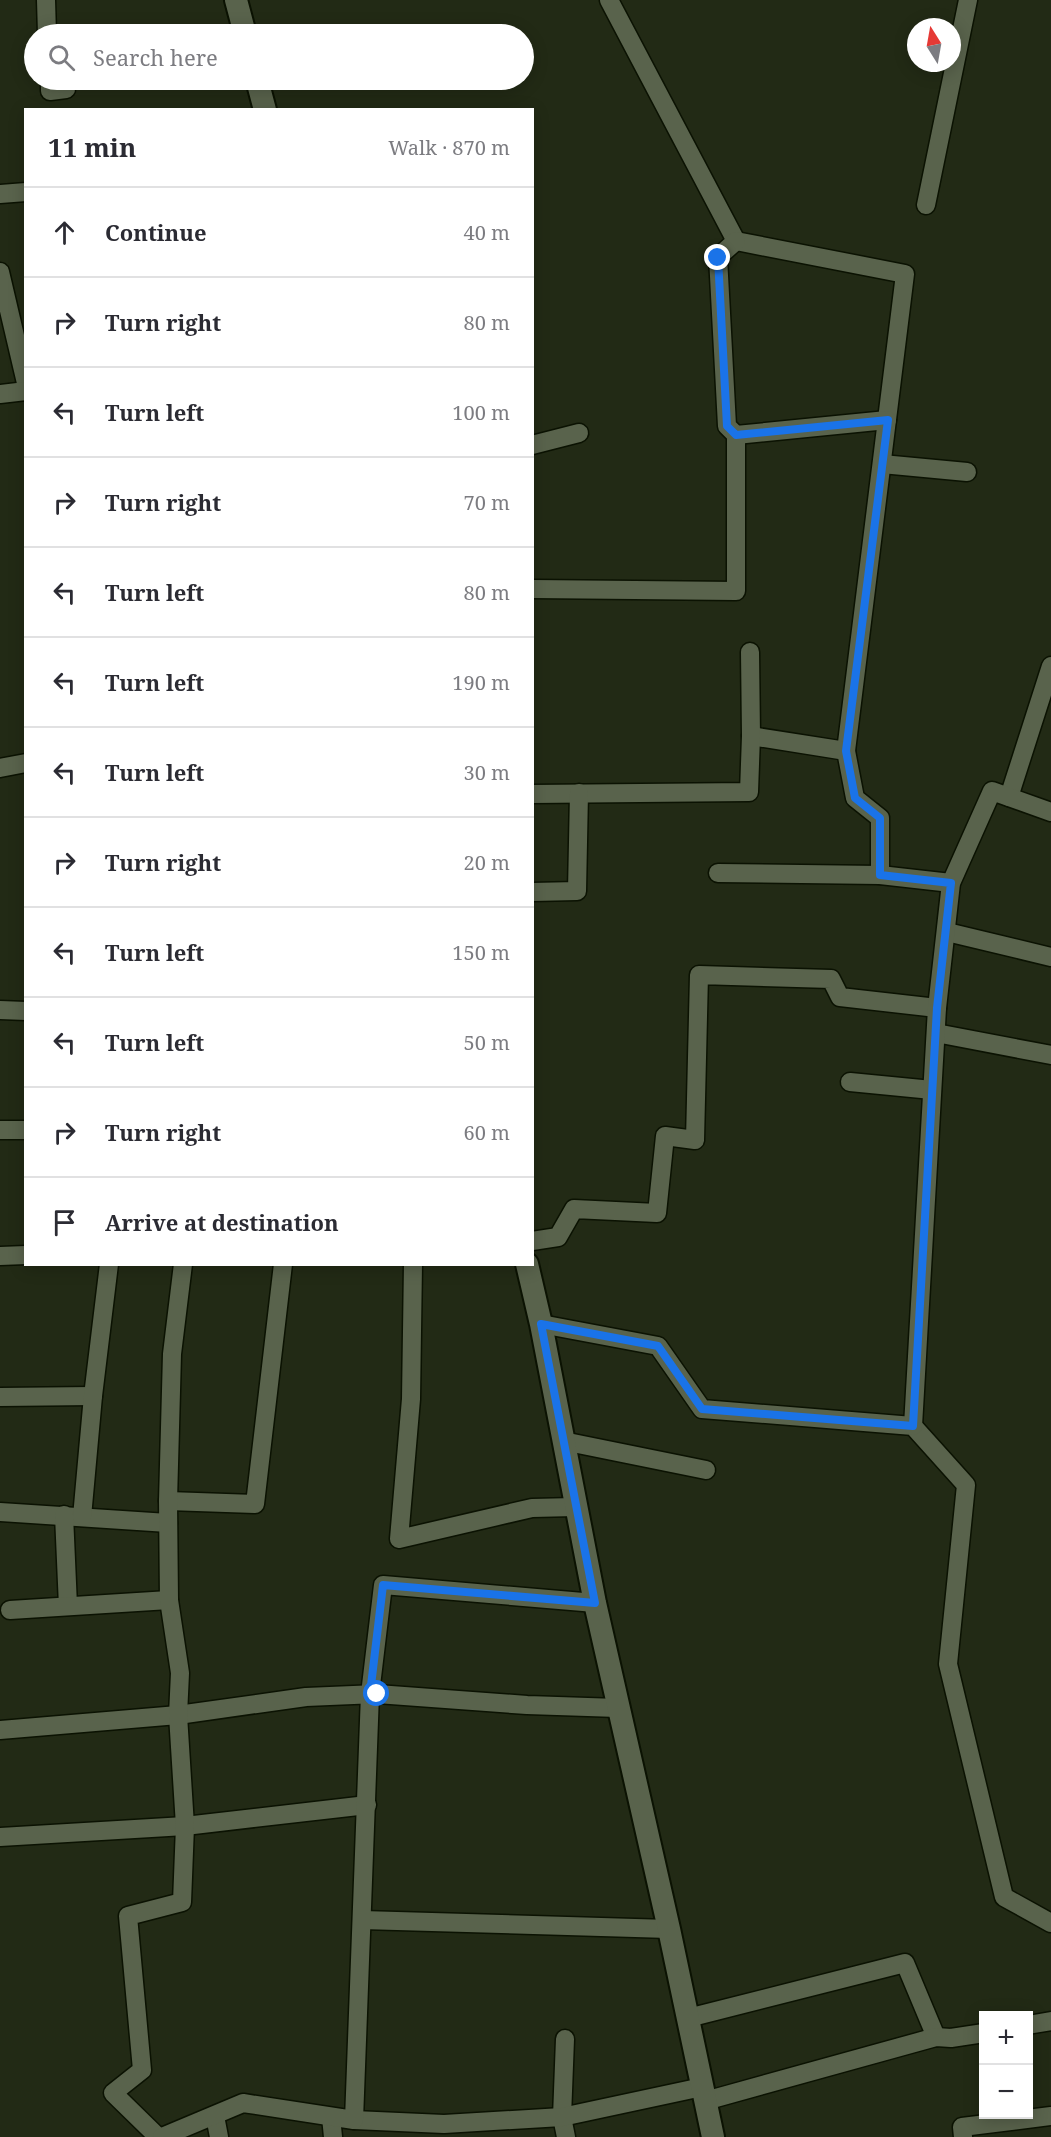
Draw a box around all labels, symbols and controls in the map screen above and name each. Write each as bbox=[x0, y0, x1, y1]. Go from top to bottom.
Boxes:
north arrow bbox=[907, 18, 961, 72]
search box bbox=[24, 24, 534, 90]
icon: search bbox=[45, 41, 78, 74]
text: Search here bbox=[93, 42, 218, 72]
text: 11 min bbox=[48, 129, 136, 165]
text: Walk · 870 m bbox=[388, 134, 510, 161]
icon: ahead bbox=[48, 216, 81, 249]
text: Continue bbox=[105, 217, 207, 247]
text: 40 m bbox=[464, 219, 510, 246]
route end bbox=[704, 244, 730, 270]
icon: right bbox=[48, 306, 81, 339]
text: Turn right bbox=[105, 307, 221, 337]
text: 80 m bbox=[464, 309, 510, 336]
icon: left bbox=[48, 396, 81, 429]
text: Turn left bbox=[105, 397, 204, 427]
text: 100 m bbox=[452, 399, 510, 426]
icon: right bbox=[48, 486, 81, 519]
text: Turn right bbox=[105, 487, 221, 517]
text: 70 m bbox=[464, 489, 510, 516]
icon: left bbox=[48, 576, 81, 609]
text: Turn left bbox=[105, 577, 204, 607]
text: 80 m bbox=[464, 579, 510, 606]
icon: left bbox=[48, 666, 81, 699]
text: Turn left bbox=[105, 667, 204, 697]
text: 190 m bbox=[452, 669, 510, 696]
icon: left bbox=[48, 756, 81, 789]
text: Turn left bbox=[105, 757, 204, 787]
text: 30 m bbox=[464, 759, 510, 786]
icon: right bbox=[48, 846, 81, 879]
text: Turn right bbox=[105, 847, 221, 877]
text: 20 m bbox=[464, 849, 510, 876]
icon: left bbox=[48, 936, 81, 969]
text: Turn left bbox=[105, 937, 204, 967]
text: 150 m bbox=[452, 939, 510, 966]
icon: left bbox=[48, 1026, 81, 1059]
text: Turn left bbox=[105, 1027, 204, 1057]
text: 50 m bbox=[464, 1029, 510, 1056]
icon: right bbox=[48, 1116, 81, 1149]
text: Turn right bbox=[105, 1117, 221, 1147]
text: 60 m bbox=[464, 1119, 510, 1146]
icon: arrive bbox=[48, 1206, 81, 1239]
text: Arrive at destination bbox=[105, 1207, 339, 1237]
route start bbox=[363, 1680, 389, 1706]
map controls bbox=[979, 2011, 1033, 2119]
button: + bbox=[979, 2011, 1033, 2065]
button: − bbox=[979, 2065, 1033, 2119]

